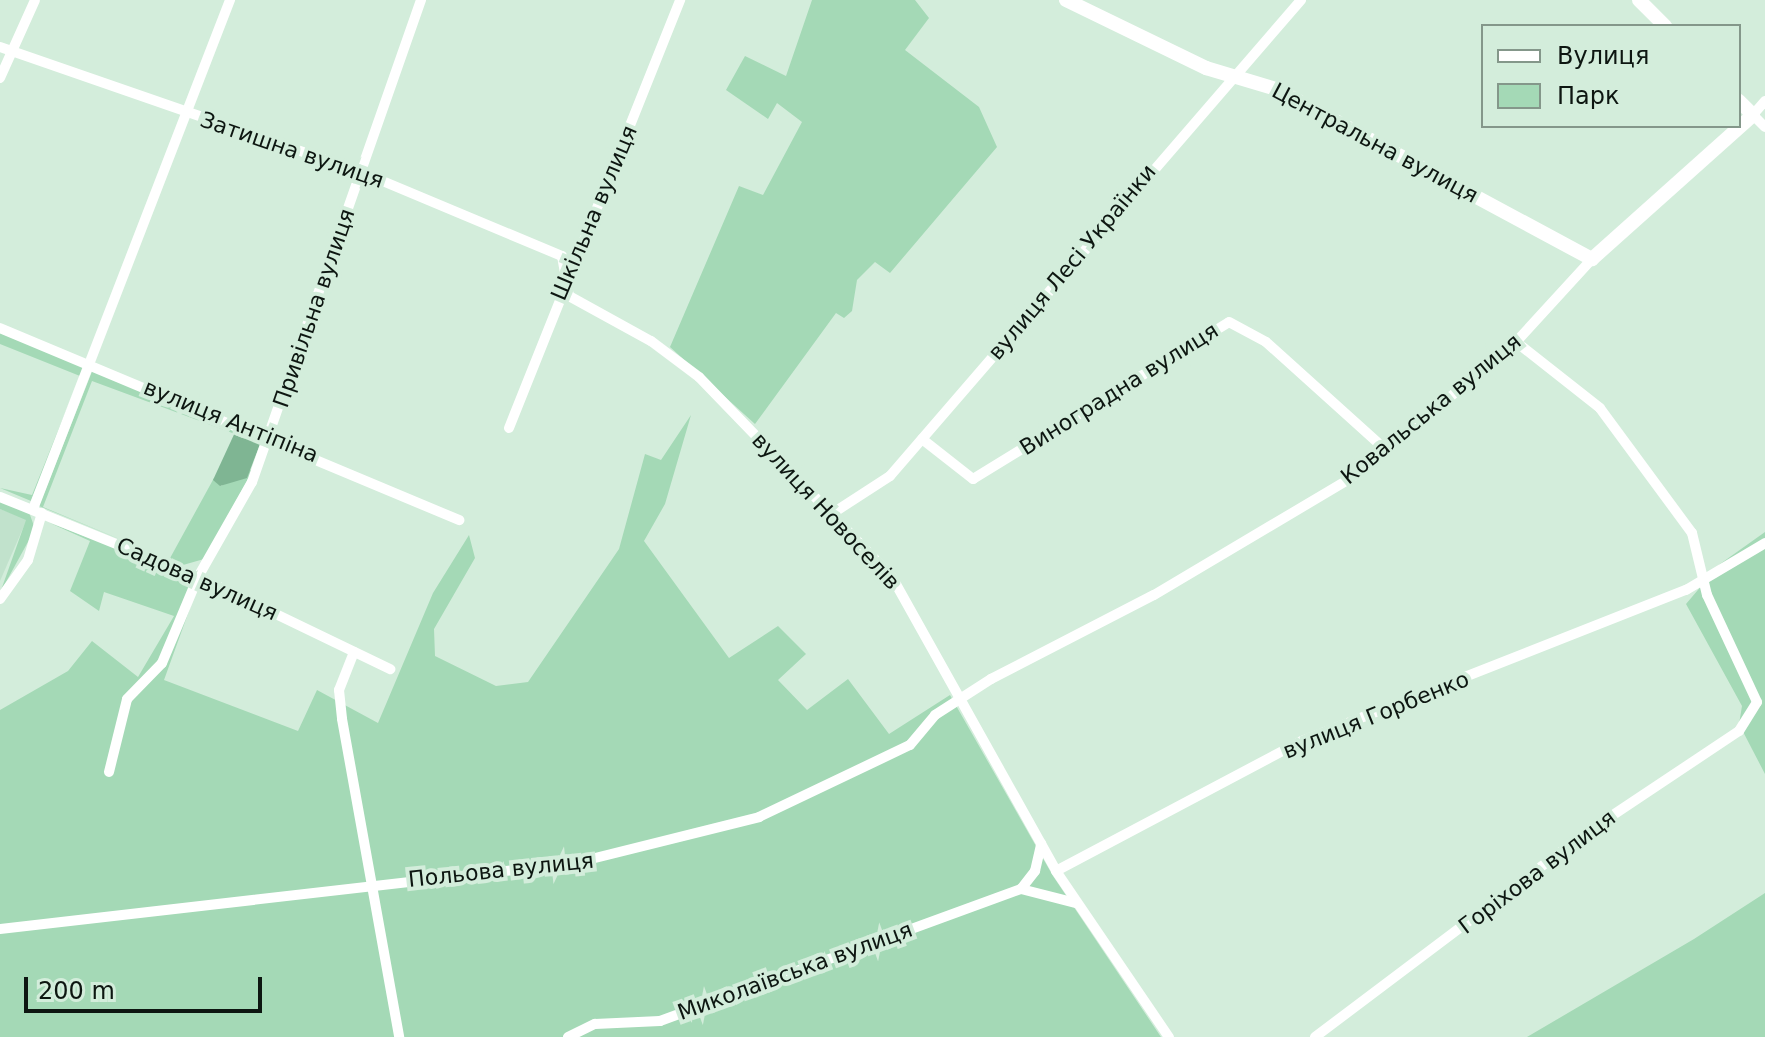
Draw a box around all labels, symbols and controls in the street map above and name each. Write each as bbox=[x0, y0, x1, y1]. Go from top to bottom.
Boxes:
legend bbox=[1481, 24, 1741, 128]
text: Вулиця bbox=[1557, 42, 1649, 70]
street label: Центральна вулиця bbox=[1267, 77, 1483, 209]
text: Парк bbox=[1557, 82, 1619, 110]
street label: Затишна вулиця bbox=[197, 106, 387, 194]
street label: Шкільна вулиця bbox=[545, 122, 643, 304]
street label: вулиця Лесі Українки bbox=[982, 159, 1162, 365]
street label: Привільна вулиця bbox=[268, 205, 360, 411]
street label: Виноградна вулиця bbox=[1015, 317, 1223, 461]
street label: Ковальська вулиця bbox=[1336, 328, 1526, 490]
street label: вулиця Антіпіна bbox=[140, 374, 322, 468]
street label: вулиця Новоселів bbox=[747, 427, 905, 595]
street label: Садова вулиця bbox=[112, 532, 282, 626]
street label: вулиця Горбенко bbox=[1279, 666, 1473, 764]
street label: Горіхова вулиця bbox=[1453, 804, 1621, 940]
street label: Польова вулиця bbox=[407, 847, 595, 893]
street label: Миколаївська вулиця bbox=[674, 916, 916, 1026]
scale bar bbox=[28, 961, 266, 1011]
text: 200 m bbox=[38, 977, 115, 1005]

